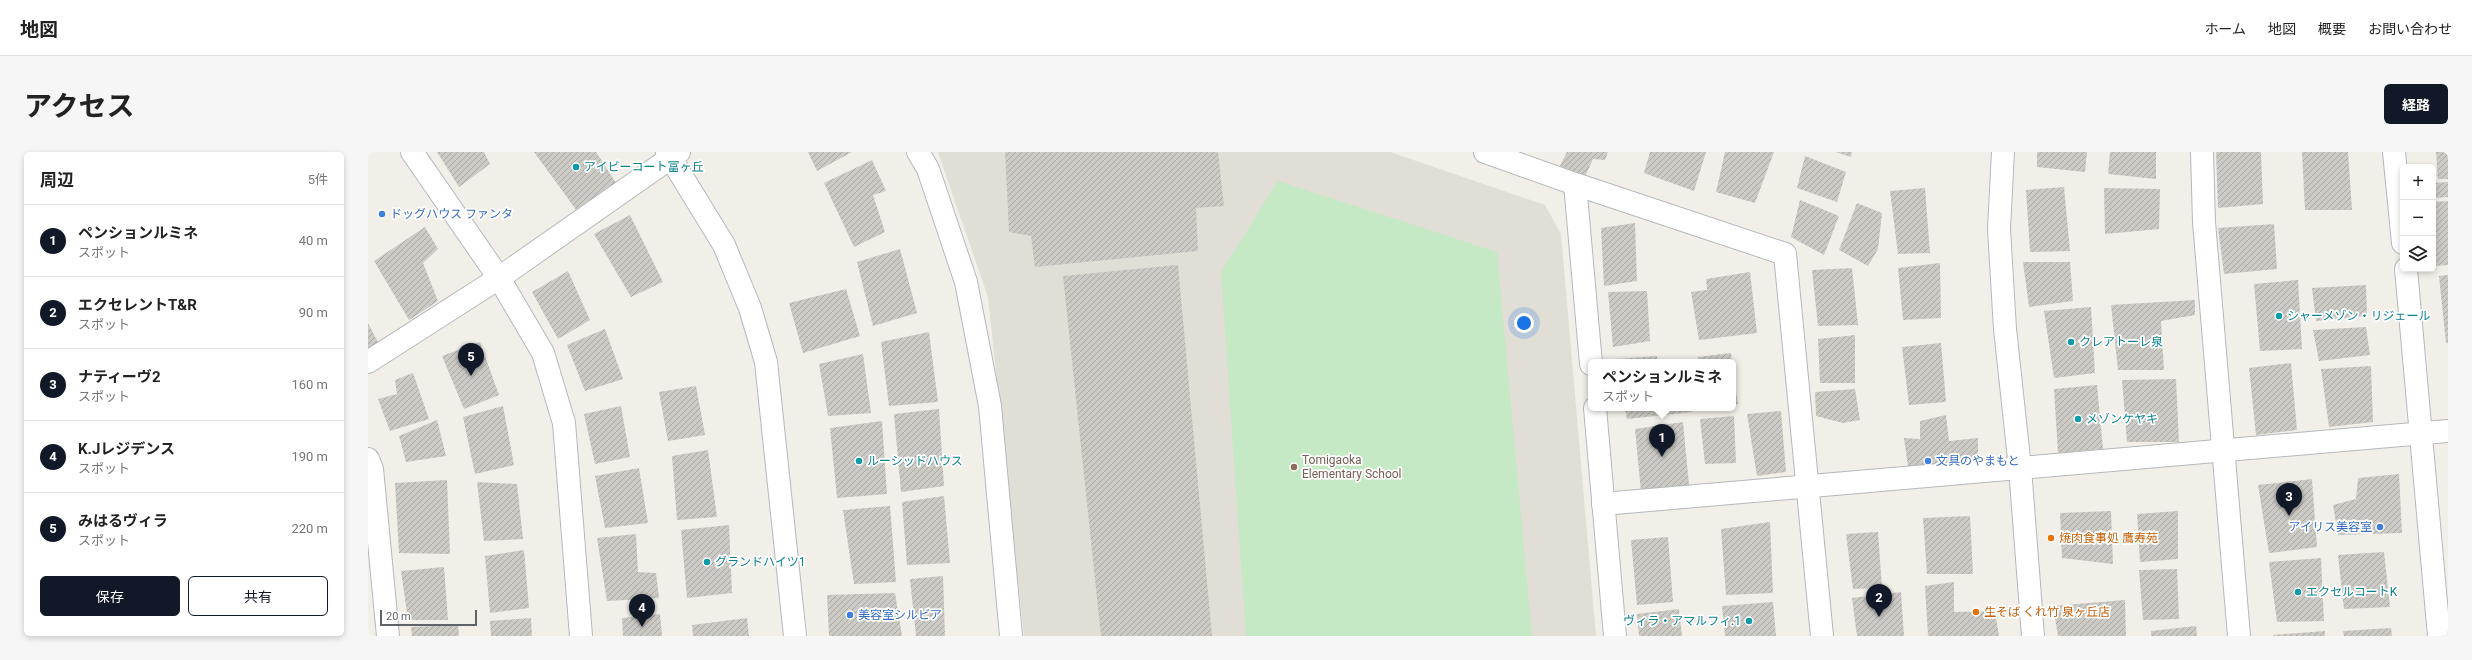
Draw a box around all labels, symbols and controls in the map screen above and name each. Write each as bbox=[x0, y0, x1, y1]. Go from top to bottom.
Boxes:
text: 地図 bbox=[20, 18, 58, 41]
text: ホーム bbox=[2204, 21, 2246, 37]
text: 地図 bbox=[2268, 21, 2296, 37]
text: 概要 bbox=[2318, 21, 2346, 37]
text: お問い合わせ bbox=[2368, 21, 2452, 37]
button: 経路 bbox=[2384, 84, 2448, 124]
text: アクセス bbox=[24, 90, 135, 123]
place label: アイビーコート富ヶ丘 bbox=[584, 160, 703, 174]
marker: アイビーコート富ヶ丘 bbox=[571, 162, 581, 172]
map controls bbox=[2400, 164, 2436, 272]
button: + bbox=[2400, 164, 2436, 200]
text: 周辺 bbox=[40, 170, 74, 190]
text: 5件 bbox=[308, 172, 328, 187]
button: − bbox=[2400, 200, 2436, 236]
place label: ドッグハウス ファンタ bbox=[390, 207, 513, 221]
marker: ドッグハウス ファンタ bbox=[377, 209, 387, 219]
text: ペンションルミネ bbox=[78, 224, 198, 242]
text: 1 bbox=[49, 233, 57, 248]
text: 40 m bbox=[299, 233, 328, 248]
button: layers bbox=[2400, 236, 2436, 272]
text: スポット bbox=[78, 245, 130, 260]
text: エクセレントT&R bbox=[78, 296, 197, 314]
text: 2 bbox=[49, 305, 57, 320]
text: 90 m bbox=[299, 305, 328, 320]
place label: シャーメゾン・リジェール bbox=[2287, 309, 2431, 323]
marker: シャーメゾン・リジェール bbox=[2274, 311, 2284, 321]
your location bbox=[1514, 313, 1534, 333]
text: スポット bbox=[78, 317, 130, 332]
place label: クレアトーレ泉 bbox=[2079, 335, 2163, 349]
marker: クレアトーレ泉 bbox=[2066, 337, 2076, 347]
pin: 5 bbox=[458, 343, 484, 376]
popup bbox=[1588, 359, 1736, 411]
text: ナティーヴ2 bbox=[78, 368, 161, 386]
text: ペンションルミネ bbox=[1602, 368, 1722, 386]
text: 3 bbox=[49, 377, 57, 392]
text: 160 m bbox=[291, 377, 328, 392]
text: スポット bbox=[78, 389, 130, 404]
text: スポット bbox=[1602, 389, 1654, 404]
place label: メゾンケヤキ bbox=[2086, 412, 2158, 426]
marker: メゾンケヤキ bbox=[2073, 414, 2083, 424]
pin: 1 bbox=[1649, 424, 1675, 457]
text: K.Jレジデンス bbox=[78, 440, 175, 458]
text: 4 bbox=[49, 449, 57, 464]
text: 190 m bbox=[291, 449, 328, 464]
place label: Tomigaoka Elementary School bbox=[1302, 453, 1402, 481]
place label: ルーシッドハウス bbox=[867, 454, 963, 468]
place label: 文具のやまもと bbox=[1936, 454, 2020, 468]
marker: ルーシッドハウス bbox=[854, 456, 864, 466]
marker: 文具のやまもと bbox=[1923, 456, 1933, 466]
text: スポット bbox=[78, 461, 130, 476]
marker: Tomigaoka Elementary School bbox=[1289, 462, 1299, 472]
pin: 3 bbox=[2276, 483, 2302, 516]
text: みはるヴィラ bbox=[78, 512, 168, 530]
place label: アイリス美容室 bbox=[2289, 520, 2372, 534]
text: 5 bbox=[49, 521, 57, 536]
text: 220 m bbox=[291, 521, 328, 536]
marker: アイリス美容室 bbox=[2375, 522, 2385, 532]
place label: 焼肉食事処 鷹寿苑 bbox=[2059, 531, 2158, 545]
text: スポット bbox=[78, 533, 130, 548]
marker: 焼肉食事処 鷹寿苑 bbox=[2046, 533, 2056, 543]
place label: グランドハイツ1 bbox=[715, 555, 806, 569]
marker: グランドハイツ1 bbox=[702, 557, 712, 567]
button: 保存 bbox=[40, 576, 180, 616]
button: 共有 bbox=[188, 576, 328, 616]
pin: 2 bbox=[1866, 584, 1892, 617]
place label: エクセルコートK bbox=[2306, 585, 2398, 599]
marker: エクセルコートK bbox=[2293, 587, 2303, 597]
pin: 4 bbox=[629, 594, 655, 627]
place label: 生そば くれ竹 泉ヶ丘店 bbox=[1984, 605, 2110, 619]
marker: 生そば くれ竹 泉ヶ丘店 bbox=[1971, 607, 1981, 617]
scale bar bbox=[380, 608, 477, 627]
place label: 美容室シルビア bbox=[858, 608, 942, 622]
text: 20 m bbox=[386, 610, 411, 623]
marker: 美容室シルビア bbox=[845, 610, 855, 620]
place label: ヴィラ・アマルフィ.1 bbox=[1623, 614, 1741, 628]
marker: ヴィラ・アマルフィ.1 bbox=[1744, 616, 1754, 626]

